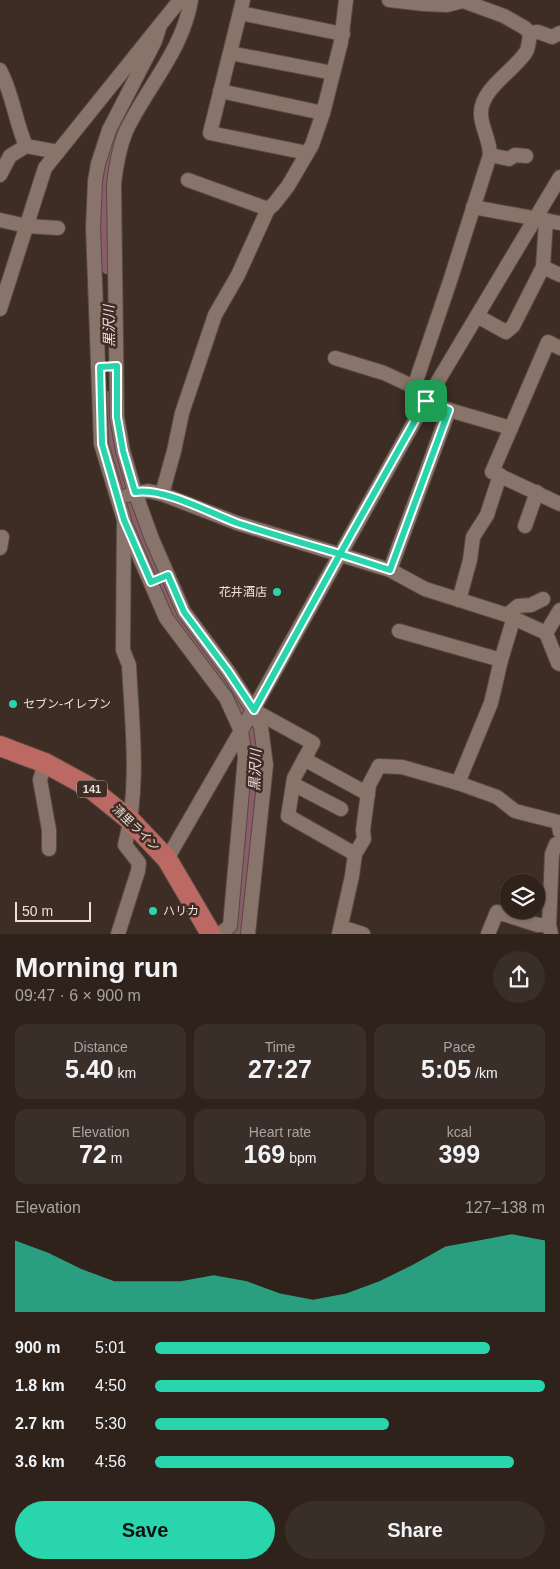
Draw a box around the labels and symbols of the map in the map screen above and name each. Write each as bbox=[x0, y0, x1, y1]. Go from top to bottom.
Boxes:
water label: 黒沢川 bbox=[101, 303, 117, 347]
pin bbox=[405, 380, 447, 422]
place label: 花井酒店 bbox=[219, 585, 267, 599]
marker: 花井酒店 bbox=[271, 586, 283, 598]
place label: セブン-イレブン bbox=[23, 697, 111, 711]
marker: セブン-イレブン bbox=[7, 698, 19, 710]
water label: 黒沢川 bbox=[246, 747, 264, 791]
road number: 141 bbox=[77, 781, 107, 798]
street label: 清里ライン bbox=[110, 802, 162, 854]
scale bar bbox=[15, 899, 91, 922]
place label: ハリカ bbox=[163, 904, 199, 918]
marker: ハリカ bbox=[147, 905, 159, 917]

